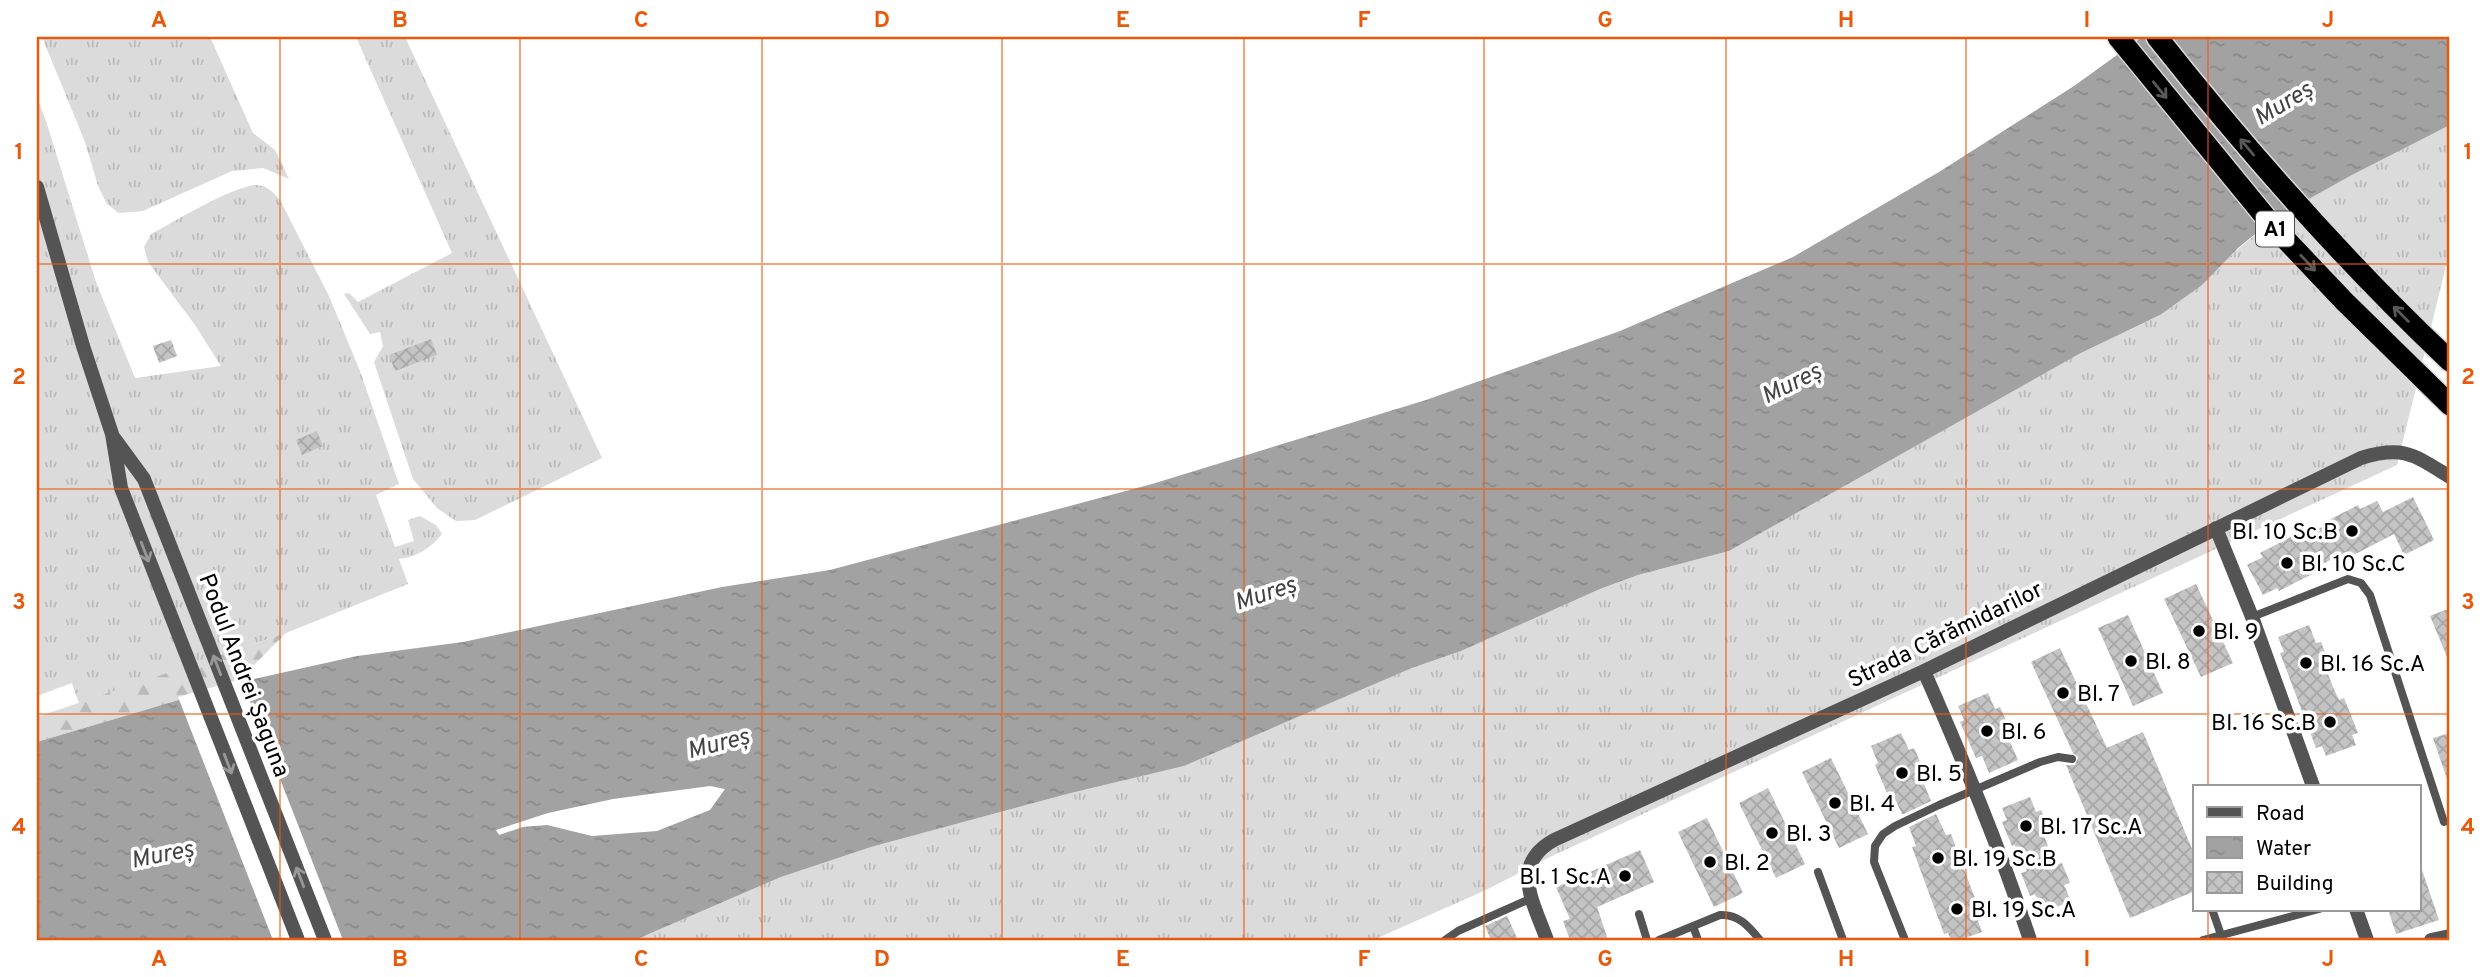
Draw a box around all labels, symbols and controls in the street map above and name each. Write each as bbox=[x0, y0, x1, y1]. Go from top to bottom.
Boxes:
text: A bbox=[151, 7, 167, 36]
text: B bbox=[392, 7, 408, 36]
text: C bbox=[634, 7, 648, 36]
text: D bbox=[874, 7, 890, 36]
text: E bbox=[1116, 7, 1130, 36]
text: F bbox=[1357, 7, 1371, 36]
text: G bbox=[1597, 7, 1613, 36]
text: H bbox=[1838, 7, 1854, 36]
text: I bbox=[2084, 7, 2090, 36]
text: J bbox=[2322, 7, 2334, 36]
water label: Mureș bbox=[2249, 75, 2320, 134]
one-way arrow bbox=[2152, 81, 2168, 99]
one-way arrow bbox=[2239, 138, 2255, 156]
text: 1 bbox=[14, 139, 24, 168]
text: 1 bbox=[2463, 139, 2473, 168]
road number: A1 bbox=[2256, 212, 2294, 246]
one-way arrow bbox=[2299, 254, 2316, 271]
one-way arrow bbox=[2393, 305, 2410, 322]
water label: Mureș bbox=[1757, 357, 1828, 412]
text: 2 bbox=[12, 364, 26, 393]
text: 2 bbox=[2461, 364, 2475, 393]
place label: Bl. 10 Sc.B bbox=[2232, 519, 2338, 548]
marker: Bl. 10 Sc.B bbox=[2344, 523, 2360, 539]
one-way arrow bbox=[140, 540, 153, 562]
place label: Bl. 10 Sc.C bbox=[2301, 551, 2406, 580]
marker: Bl. 10 Sc.C bbox=[2279, 555, 2295, 571]
street label: Podul Andrei Șaguna bbox=[191, 570, 295, 782]
water label: Mureș bbox=[1231, 571, 1301, 619]
street label: Strada Cărămidarilor bbox=[1844, 576, 2048, 696]
text: 3 bbox=[12, 589, 26, 618]
text: 3 bbox=[2461, 589, 2475, 618]
place label: Bl. 9 bbox=[2213, 619, 2258, 648]
marker: Bl. 9 bbox=[2191, 623, 2207, 639]
place label: Bl. 8 bbox=[2145, 649, 2191, 678]
place label: Bl. 16 Sc.A bbox=[2320, 651, 2425, 680]
marker: Bl. 8 bbox=[2123, 653, 2139, 669]
one-way arrow bbox=[209, 654, 222, 676]
marker: Bl. 16 Sc.A bbox=[2298, 655, 2314, 671]
place label: Bl. 7 bbox=[2077, 681, 2120, 710]
marker: Bl. 7 bbox=[2055, 685, 2071, 701]
place label: Bl. 16 Sc.B bbox=[2211, 710, 2316, 739]
marker: Bl. 16 Sc.B bbox=[2322, 714, 2338, 730]
place label: Bl. 6 bbox=[2001, 719, 2046, 748]
water label: Mureș bbox=[684, 722, 754, 767]
marker: Bl. 6 bbox=[1979, 723, 1995, 739]
one-way arrow bbox=[223, 752, 236, 774]
place label: Bl. 5 bbox=[1916, 761, 1962, 790]
marker: Bl. 5 bbox=[1894, 765, 1910, 781]
legend bbox=[2193, 785, 2420, 911]
place label: Bl. 4 bbox=[1849, 791, 1895, 820]
marker: Bl. 4 bbox=[1827, 795, 1843, 811]
text: Road bbox=[2256, 801, 2305, 828]
text: 4 bbox=[12, 814, 26, 843]
place label: Bl. 17 Sc.A bbox=[2040, 814, 2143, 843]
text: 4 bbox=[2461, 814, 2475, 843]
marker: Bl. 17 Sc.A bbox=[2018, 818, 2034, 834]
place label: Bl. 3 bbox=[1786, 821, 1832, 850]
marker: Bl. 3 bbox=[1764, 825, 1780, 841]
water label: Mureș bbox=[129, 835, 197, 877]
text: Water bbox=[2256, 836, 2311, 863]
place label: Bl. 19 Sc.B bbox=[1952, 846, 2057, 875]
place label: Bl. 2 bbox=[1724, 850, 1770, 879]
marker: Bl. 19 Sc.B bbox=[1930, 850, 1946, 866]
marker: Bl. 2 bbox=[1702, 854, 1718, 870]
place label: Bl. 1 Sc.A bbox=[1519, 864, 1611, 893]
one-way arrow bbox=[292, 866, 305, 888]
marker: Bl. 1 Sc.A bbox=[1617, 868, 1633, 884]
text: Building bbox=[2256, 871, 2334, 898]
place label: Bl. 19 Sc.A bbox=[1971, 897, 2076, 926]
marker: Bl. 19 Sc.A bbox=[1949, 901, 1965, 917]
text: A bbox=[151, 946, 167, 975]
text: B bbox=[392, 946, 408, 975]
text: C bbox=[634, 946, 648, 975]
text: D bbox=[874, 946, 890, 975]
text: E bbox=[1116, 946, 1130, 975]
text: F bbox=[1357, 946, 1371, 975]
text: G bbox=[1597, 946, 1613, 975]
text: H bbox=[1838, 946, 1854, 975]
text: I bbox=[2084, 946, 2090, 975]
text: J bbox=[2322, 946, 2334, 975]

